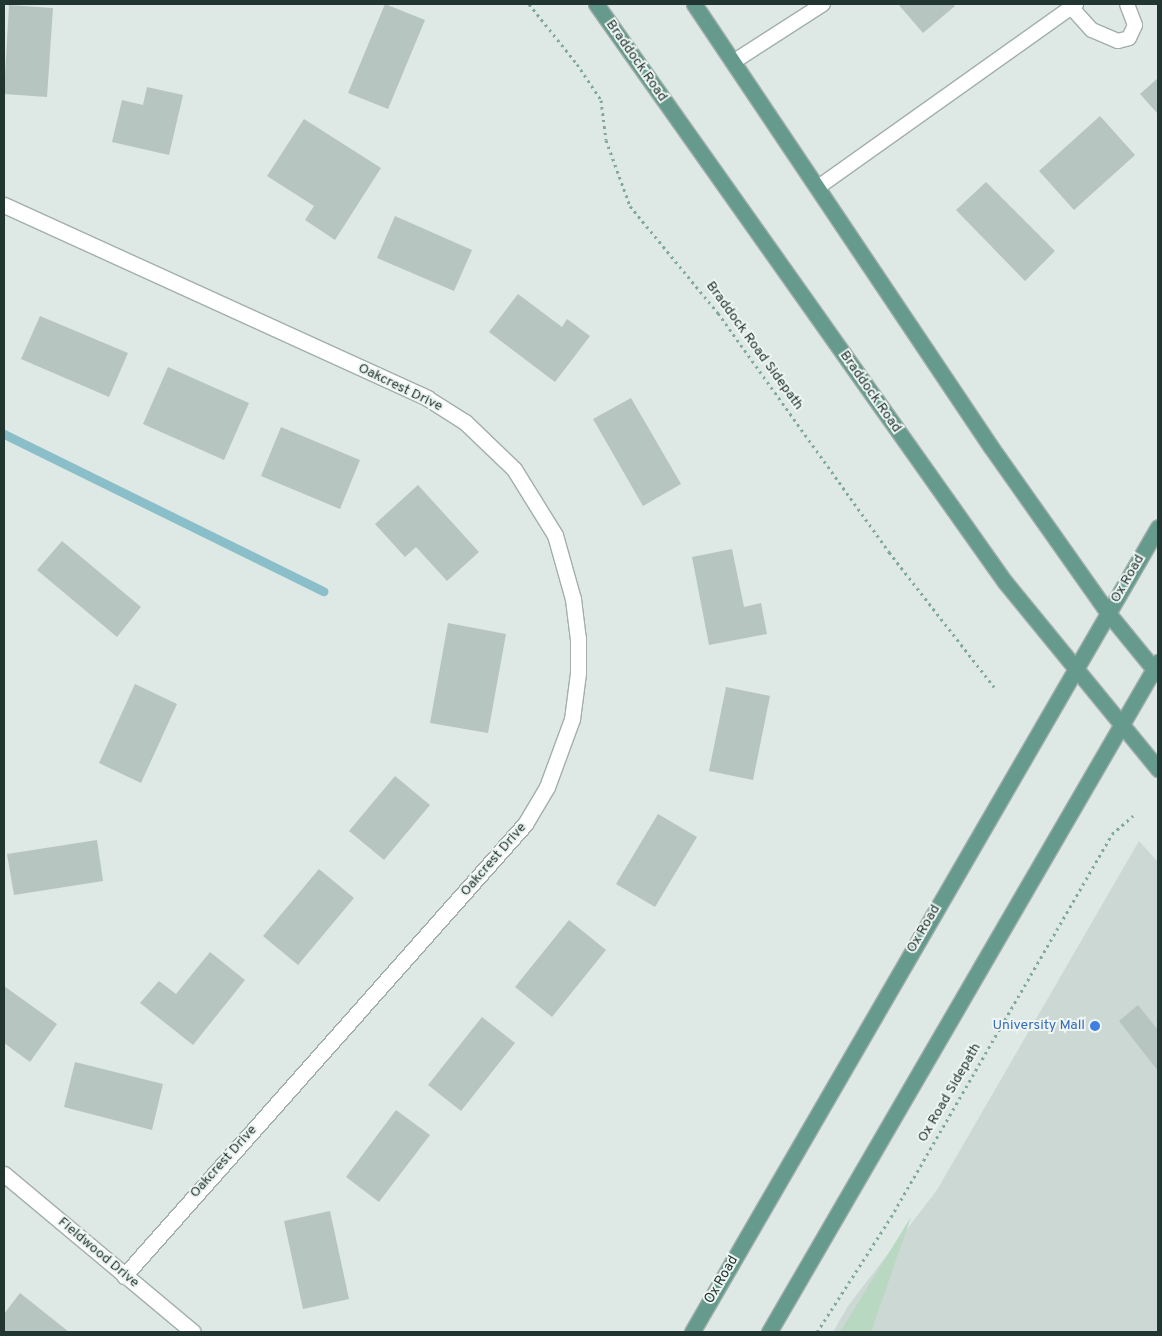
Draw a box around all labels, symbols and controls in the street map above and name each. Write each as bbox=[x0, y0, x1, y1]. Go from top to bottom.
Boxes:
street label: Braddock Road bbox=[602, 17, 670, 105]
street label: Braddock Road Sidepath bbox=[702, 278, 806, 414]
street label: Braddock Road bbox=[836, 348, 904, 436]
street label: Oakcrest Drive bbox=[355, 360, 445, 416]
street label: Ox Road bbox=[1108, 552, 1148, 606]
street label: Oakcrest Drive bbox=[457, 820, 531, 900]
street label: Ox Road bbox=[904, 902, 944, 956]
place label: University Mall bbox=[992, 1018, 1085, 1034]
marker: University Mall bbox=[1089, 1020, 1101, 1032]
street label: Ox Road Sidepath bbox=[915, 1040, 985, 1146]
street label: Oakcrest Drive bbox=[187, 1122, 261, 1202]
street label: Fieldwood Drive bbox=[54, 1214, 142, 1292]
street label: Ox Road bbox=[702, 1253, 742, 1307]

